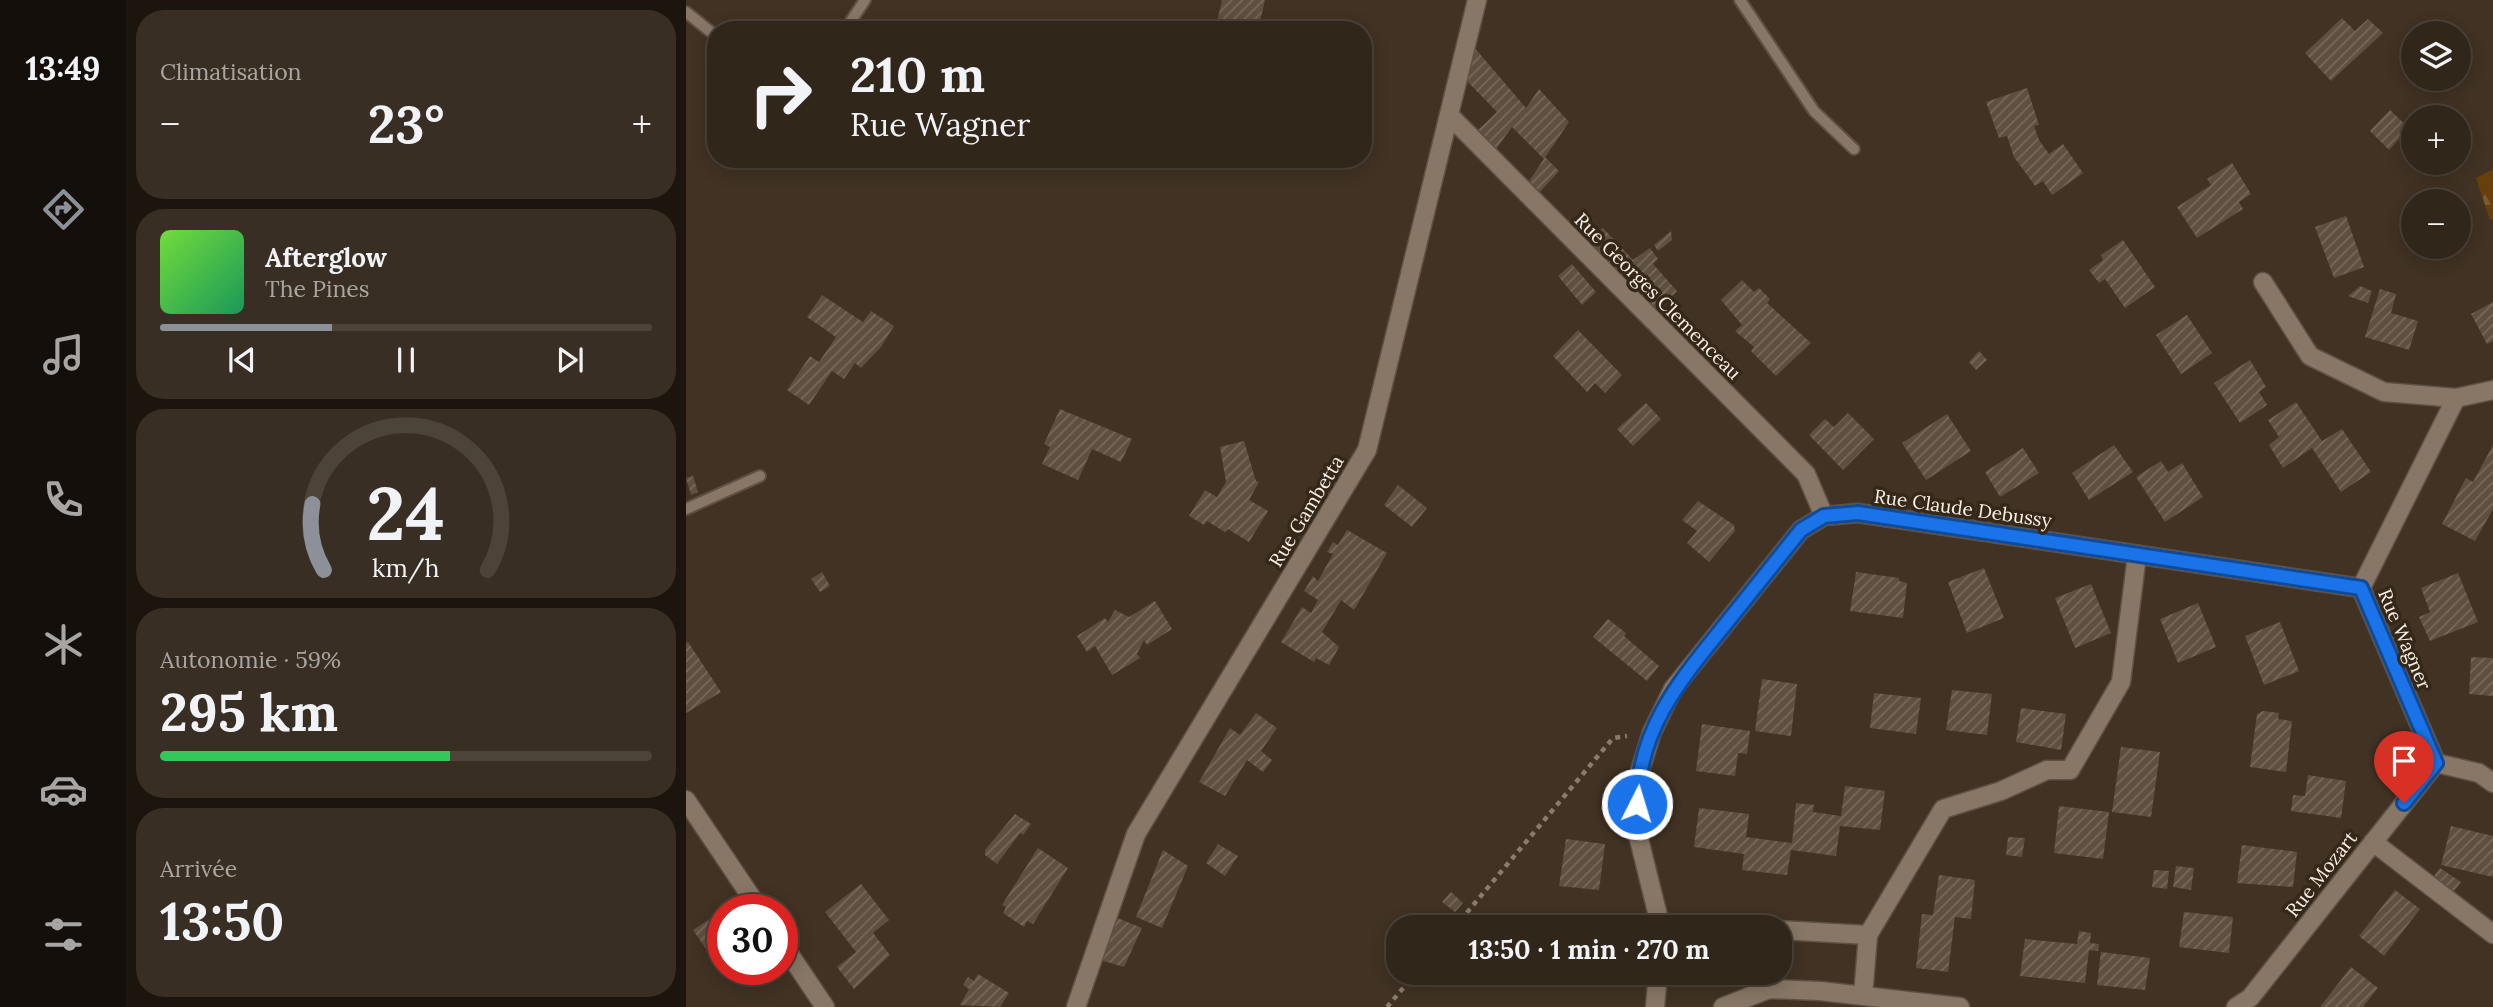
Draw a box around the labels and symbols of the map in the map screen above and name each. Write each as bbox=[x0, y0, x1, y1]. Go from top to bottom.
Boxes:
street label: Rue Georges Clemenceau bbox=[1570, 208, 1746, 384]
street label: Rue Gambetta bbox=[1263, 451, 1349, 571]
street label: Rue Claude Debussy bbox=[1873, 484, 2053, 532]
street label: Rue Wagner bbox=[2373, 585, 2437, 694]
pin bbox=[2374, 731, 2434, 803]
position arrow bbox=[1600, 767, 1674, 841]
street label: Rue Mozart bbox=[2280, 826, 2362, 922]
speed limit sign: 30 bbox=[707, 894, 798, 985]

